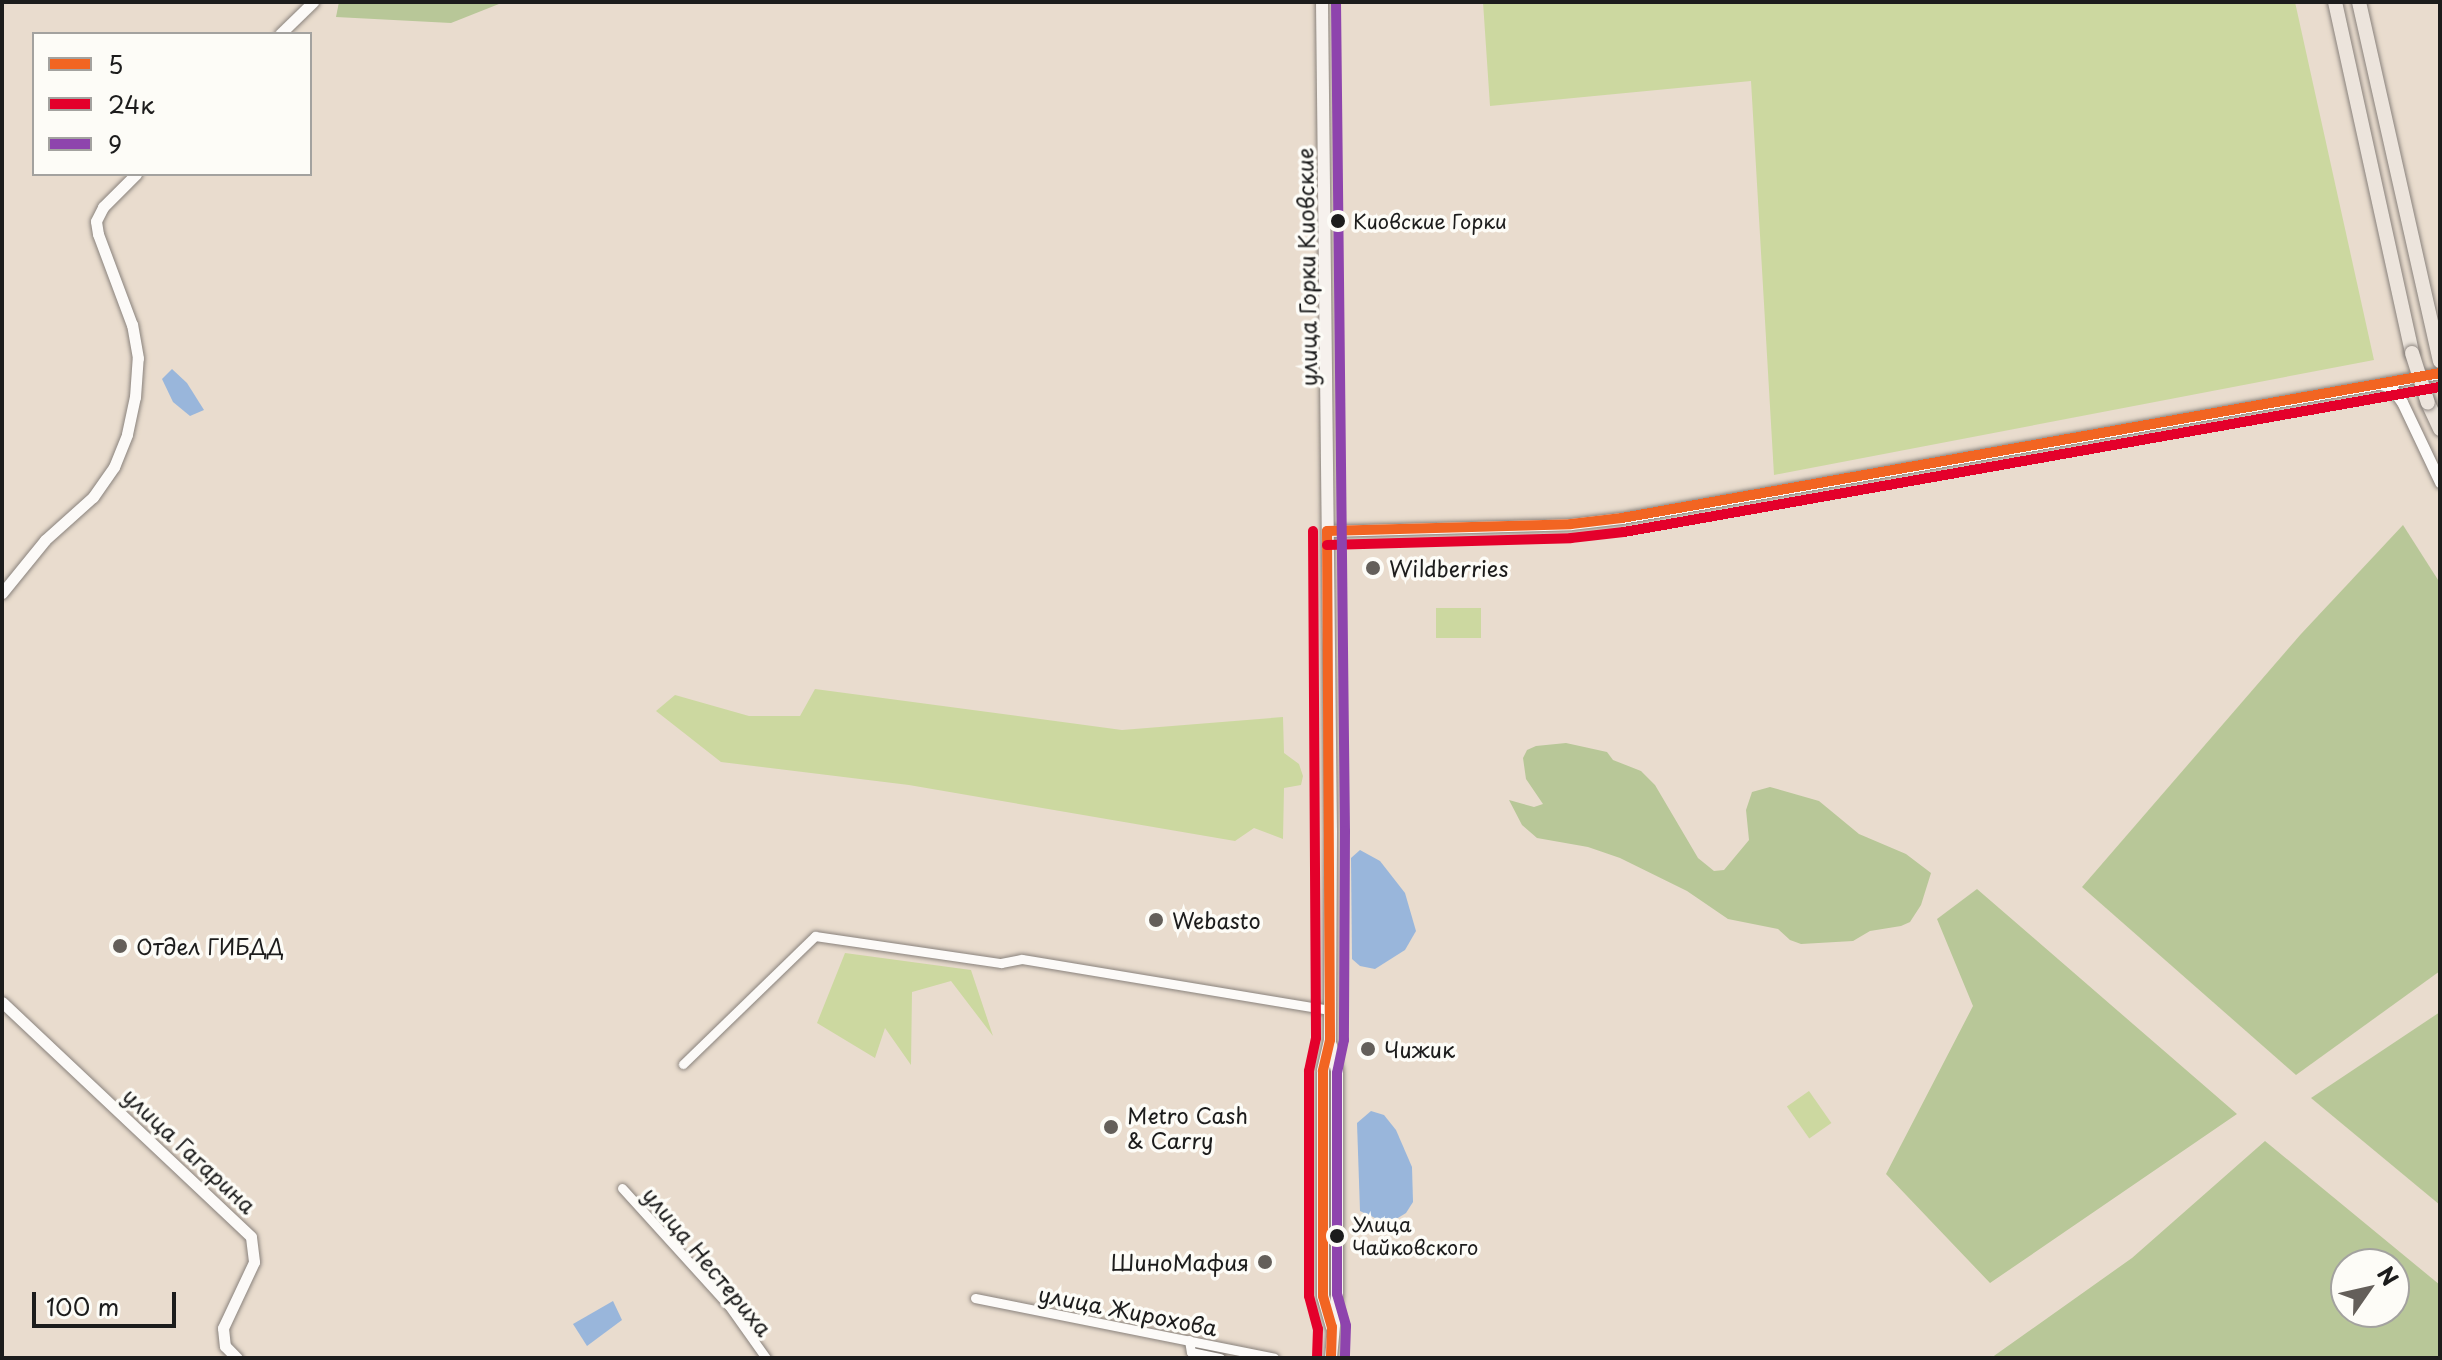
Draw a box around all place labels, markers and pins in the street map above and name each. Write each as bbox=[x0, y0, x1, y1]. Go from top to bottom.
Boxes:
place label: Киовские Горки bbox=[1353, 209, 1507, 233]
marker: Киовские Горки bbox=[1330, 213, 1346, 229]
place label: Wildberries bbox=[1389, 555, 1508, 581]
marker: Wildberries bbox=[1364, 559, 1382, 577]
place label: Webasto bbox=[1172, 907, 1261, 933]
marker: Webasto bbox=[1147, 911, 1165, 929]
place label: Отдел ГИБДД bbox=[136, 933, 284, 959]
marker: Отдел ГИБДД bbox=[111, 937, 129, 955]
place label: Чижик bbox=[1384, 1036, 1455, 1062]
marker: Чижик bbox=[1359, 1040, 1377, 1058]
place label: Metro Cash & Carry bbox=[1127, 1101, 1249, 1152]
marker: Metro Cash & Carry bbox=[1102, 1118, 1120, 1136]
place label: Улица Чайковского bbox=[1352, 1212, 1478, 1259]
marker: Улица Чайковского bbox=[1329, 1228, 1345, 1244]
place label: ШиноМафия bbox=[1111, 1249, 1249, 1275]
marker: ШиноМафия bbox=[1256, 1253, 1274, 1271]

